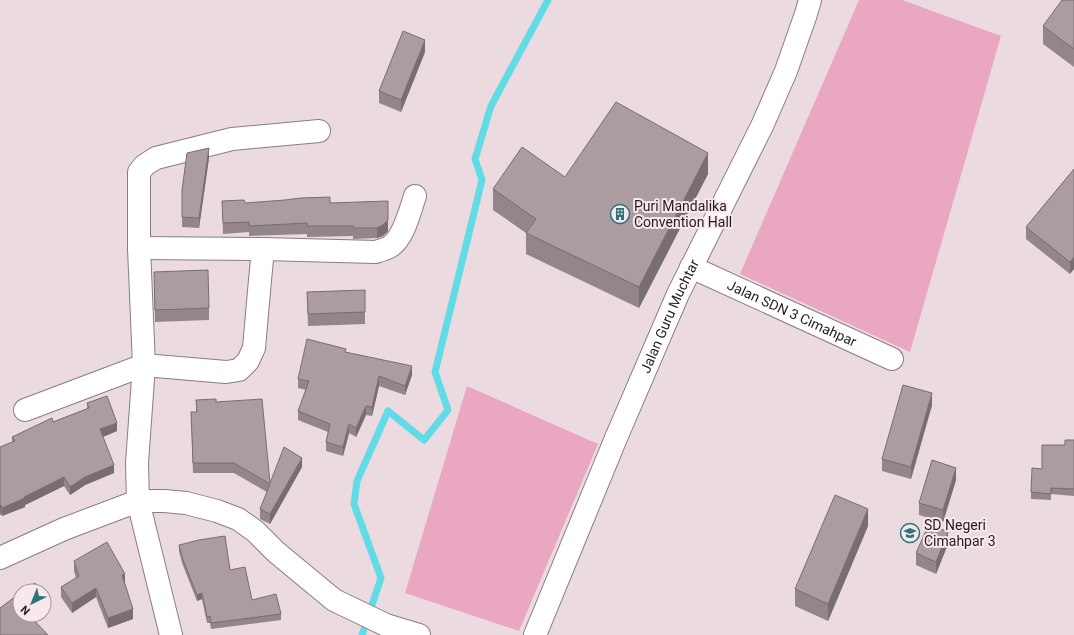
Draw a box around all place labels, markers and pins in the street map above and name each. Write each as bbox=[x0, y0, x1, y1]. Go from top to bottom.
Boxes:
place label: Puri Mandalika Convention Hall bbox=[634, 198, 732, 230]
building icon: Puri Mandalika Convention Hall bbox=[609, 203, 631, 225]
place label: SD Negeri Cimahpar 3 bbox=[924, 517, 996, 549]
school or university icon: SD Negeri Cimahpar 3 bbox=[899, 522, 921, 544]

